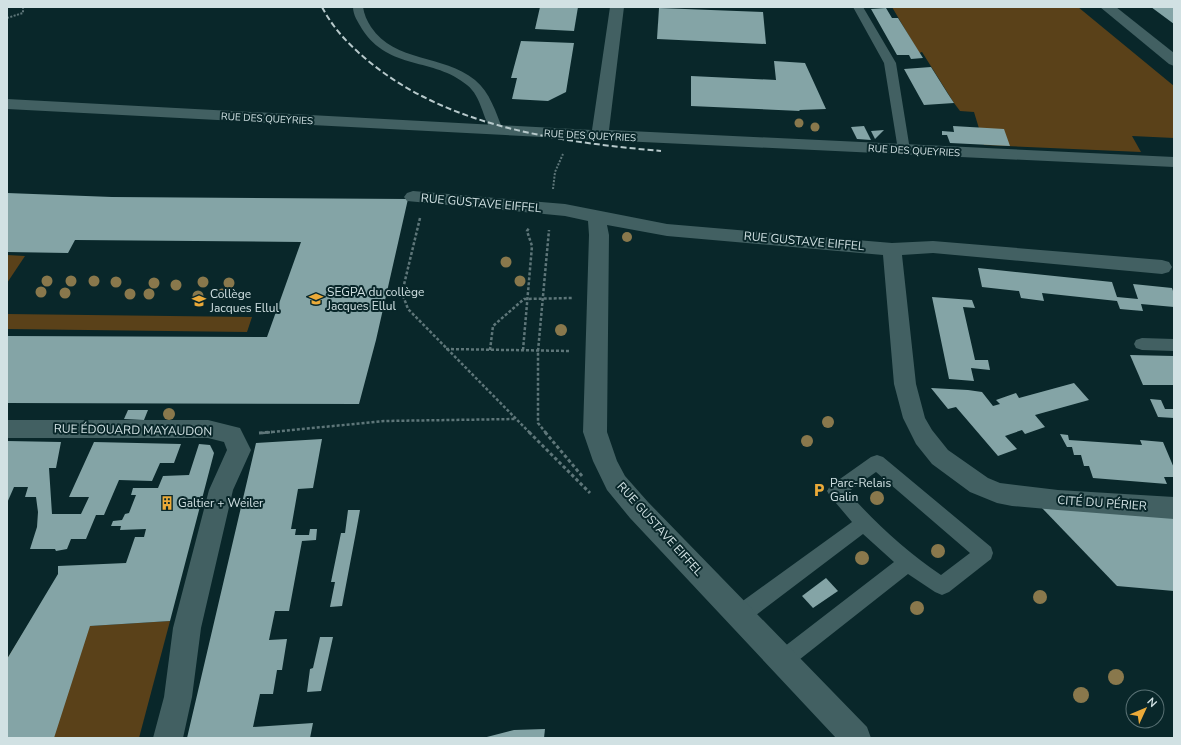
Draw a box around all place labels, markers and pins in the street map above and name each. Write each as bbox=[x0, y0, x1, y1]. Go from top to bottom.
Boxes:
place label: SEGPA du collège Jacques Ellul bbox=[326, 284, 424, 314]
place label: Collège Jacques Ellul bbox=[209, 286, 279, 316]
school or university icon: SEGPA du collège Jacques Ellul bbox=[308, 291, 324, 307]
school or university icon: Collège Jacques Ellul bbox=[191, 293, 207, 309]
place label: Parc-Relais Galin bbox=[830, 475, 891, 505]
parking icon: Parc-Relais Galin bbox=[811, 482, 827, 498]
building icon: Galtier + Weiler bbox=[159, 495, 175, 511]
place label: Galtier + Weiler bbox=[178, 495, 264, 511]

